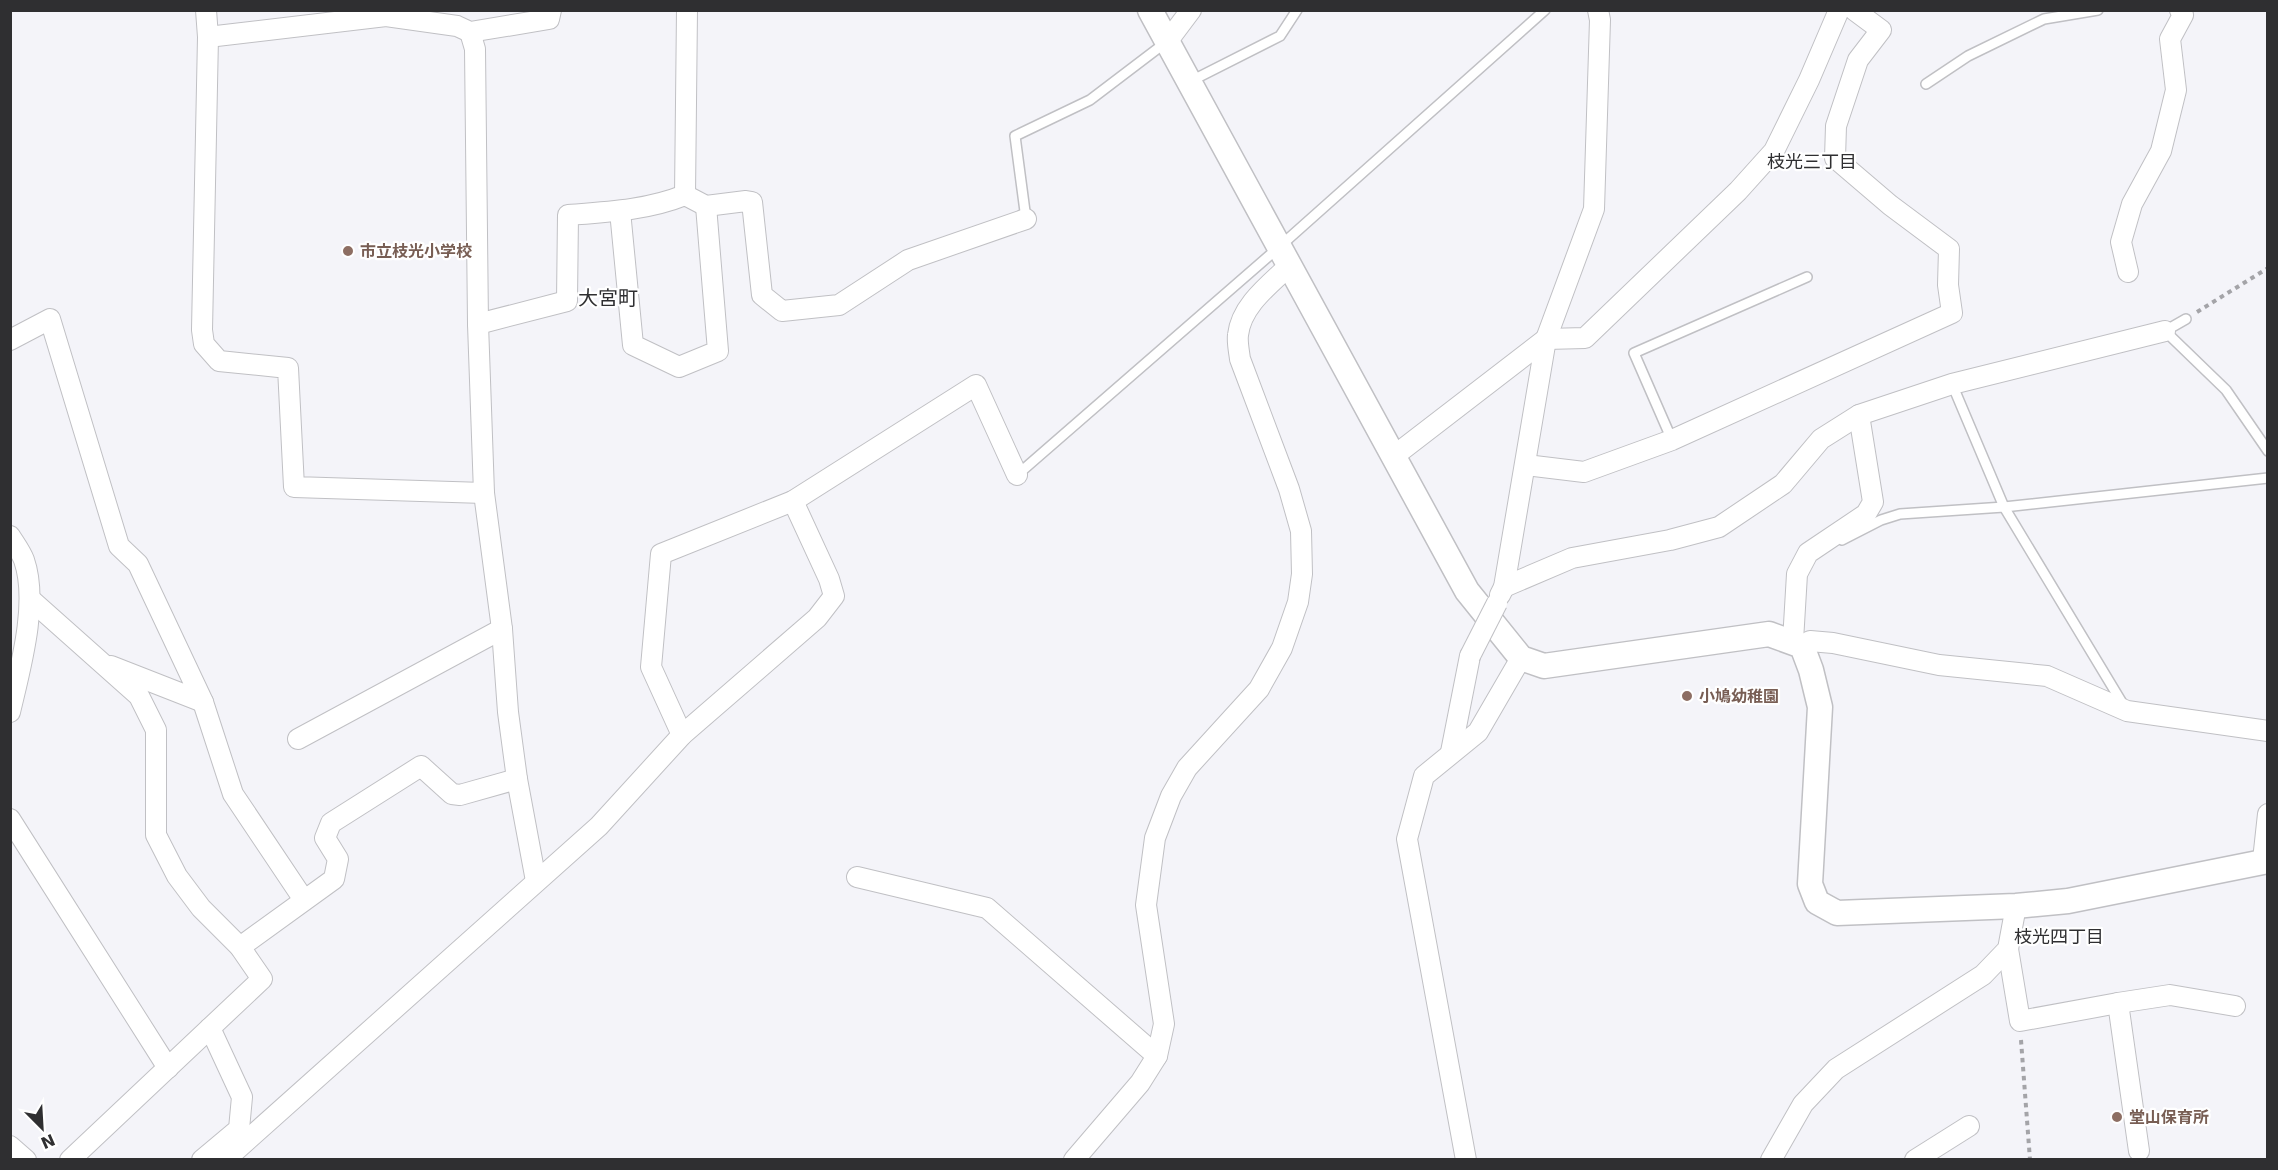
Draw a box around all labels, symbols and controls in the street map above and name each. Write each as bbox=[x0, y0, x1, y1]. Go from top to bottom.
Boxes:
district label: 枝光三丁目 bbox=[1767, 151, 1857, 172]
place label: 市立枝光小学校 bbox=[360, 242, 472, 261]
marker: 市立枝光小学校 bbox=[341, 244, 355, 258]
district label: 大宮町 bbox=[578, 286, 638, 310]
place label: 小鳩幼稚園 bbox=[1699, 687, 1779, 706]
marker: 小鳩幼稚園 bbox=[1680, 689, 1694, 703]
district label: 枝光四丁目 bbox=[2014, 926, 2104, 947]
north arrow bbox=[12, 1098, 72, 1158]
place label: 堂山保育所 bbox=[2129, 1108, 2209, 1127]
marker: 堂山保育所 bbox=[2110, 1110, 2124, 1124]
text: N bbox=[38, 1130, 58, 1153]

